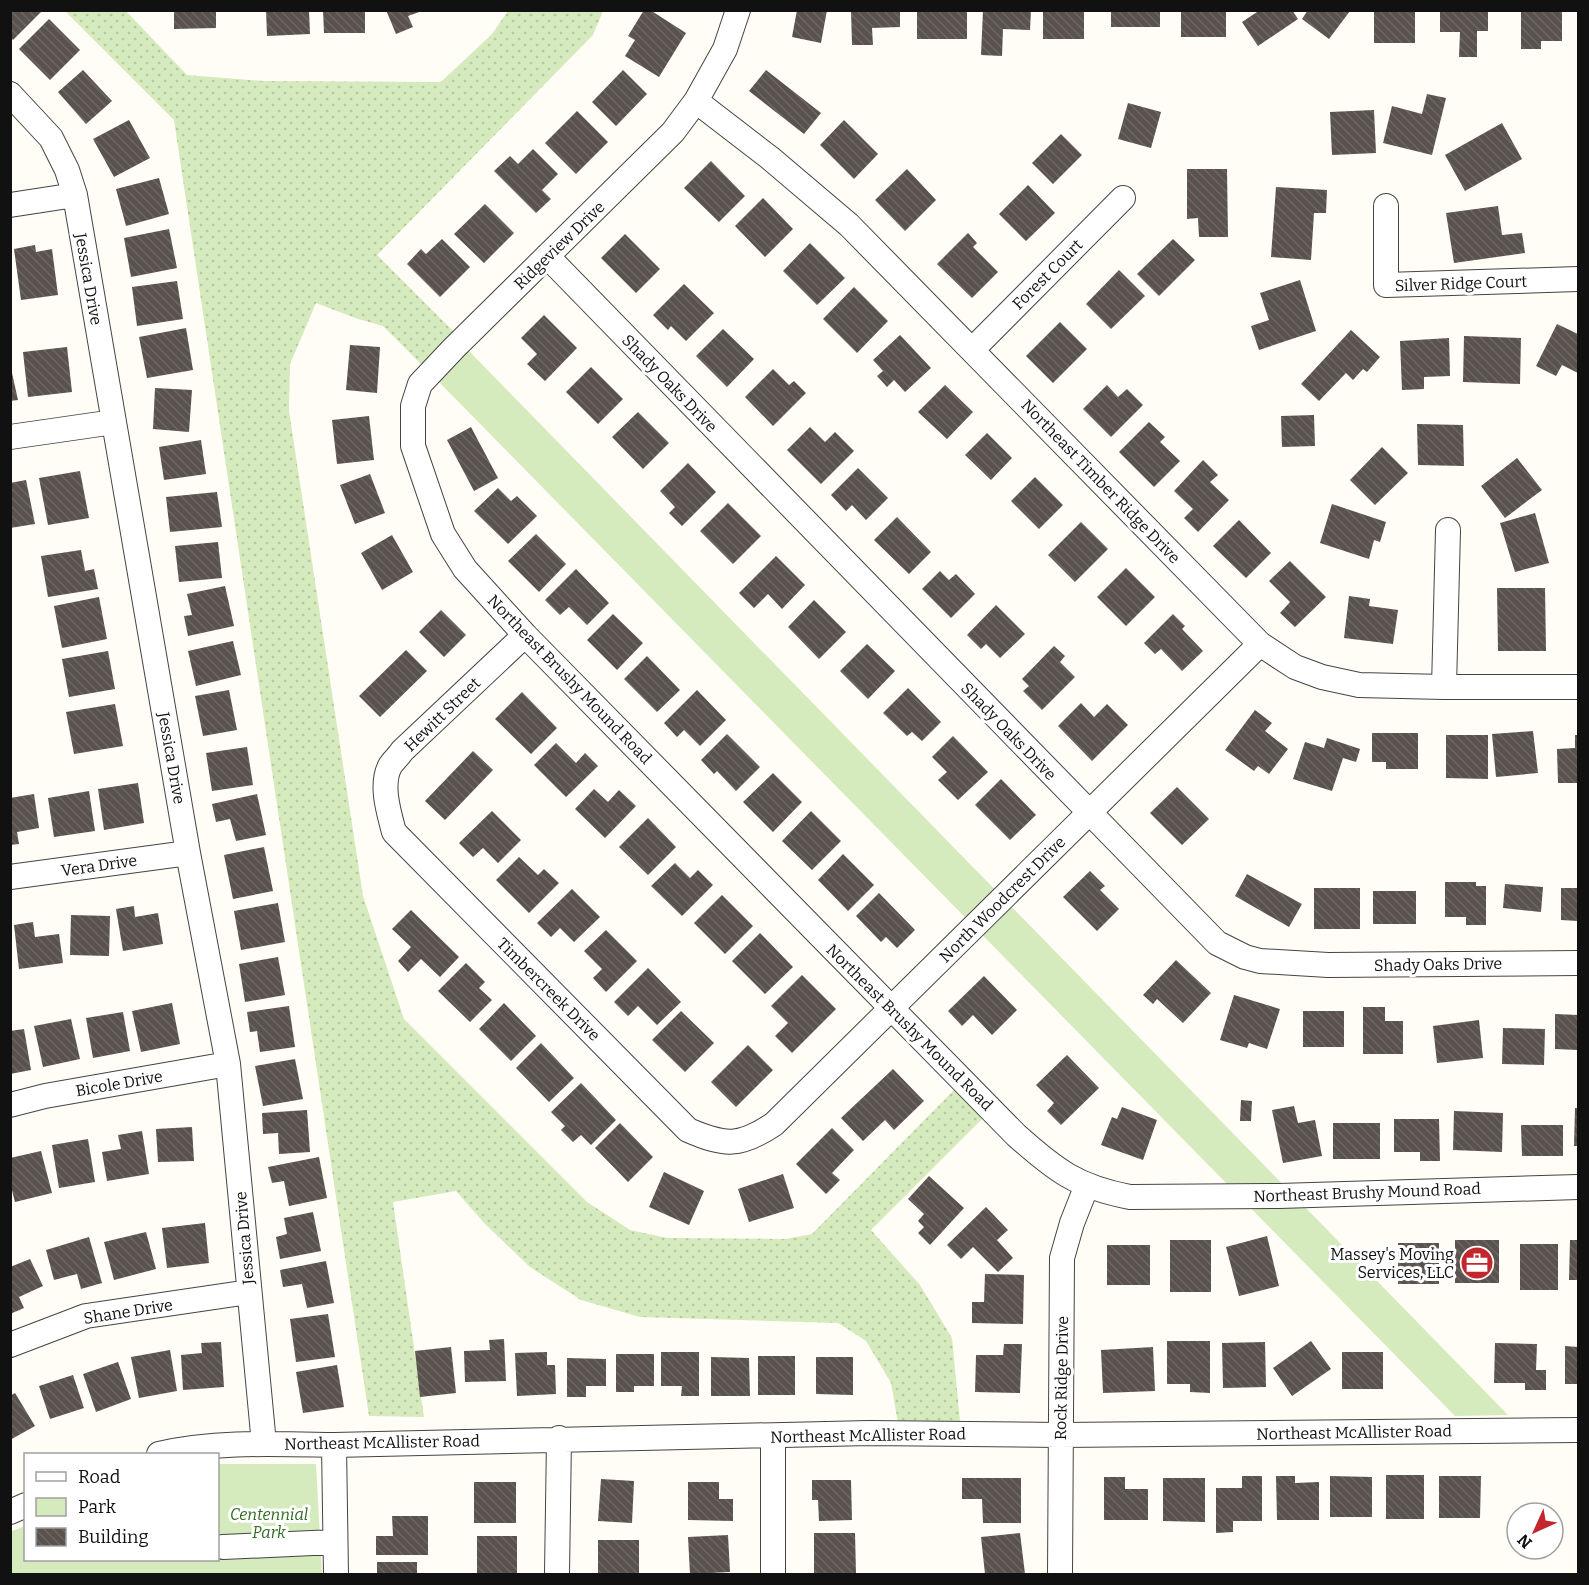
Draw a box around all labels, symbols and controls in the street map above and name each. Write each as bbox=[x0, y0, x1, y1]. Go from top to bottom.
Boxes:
street label: Ridgeview Drive bbox=[510, 197, 609, 293]
street label: Jessica Drive bbox=[71, 231, 106, 327]
street label: Forest Court bbox=[1008, 235, 1087, 313]
street label: Silver Ridge Court bbox=[1394, 272, 1528, 295]
street label: Shady Oaks Drive bbox=[618, 331, 721, 436]
street label: Northeast Timber Ridge Drive bbox=[1017, 395, 1184, 567]
street label: Northeast Brushy Mound Road bbox=[484, 591, 656, 768]
street label: Hewitt Street bbox=[400, 673, 484, 755]
street label: Shady Oaks Drive bbox=[957, 679, 1060, 784]
street label: Jessica Drive bbox=[154, 710, 189, 806]
street label: North Woodcrest Drive bbox=[935, 832, 1069, 966]
street label: Vera Drive bbox=[60, 851, 138, 880]
street label: Timbercreek Drive bbox=[493, 934, 604, 1045]
street label: Northeast Brushy Mound Road bbox=[822, 940, 997, 1115]
street label: Shady Oaks Drive bbox=[1374, 954, 1502, 975]
street label: Bicole Drive bbox=[74, 1067, 164, 1100]
street label: Northeast Brushy Mound Road bbox=[1253, 1179, 1482, 1206]
street label: Jessica Drive bbox=[231, 1191, 258, 1286]
place label: Massey's Moving Services, LLC bbox=[1330, 1245, 1454, 1282]
office icon: Massey's Moving Services, LLC bbox=[1459, 1245, 1495, 1281]
street label: Shane Drive bbox=[82, 1295, 174, 1328]
street label: Rock Ridge Drive bbox=[1051, 1316, 1072, 1440]
street label: Northeast McAllister Road bbox=[1256, 1421, 1452, 1444]
street label: Northeast McAllister Road bbox=[770, 1424, 966, 1447]
street label: Northeast McAllister Road bbox=[284, 1431, 480, 1454]
legend bbox=[24, 1453, 219, 1561]
text: Road bbox=[78, 1466, 121, 1488]
text: Park bbox=[78, 1496, 117, 1518]
north arrow bbox=[1505, 1501, 1565, 1561]
park label: Centennial Park bbox=[230, 1505, 308, 1542]
text: Building bbox=[78, 1526, 149, 1548]
text: N bbox=[1514, 1530, 1536, 1552]

